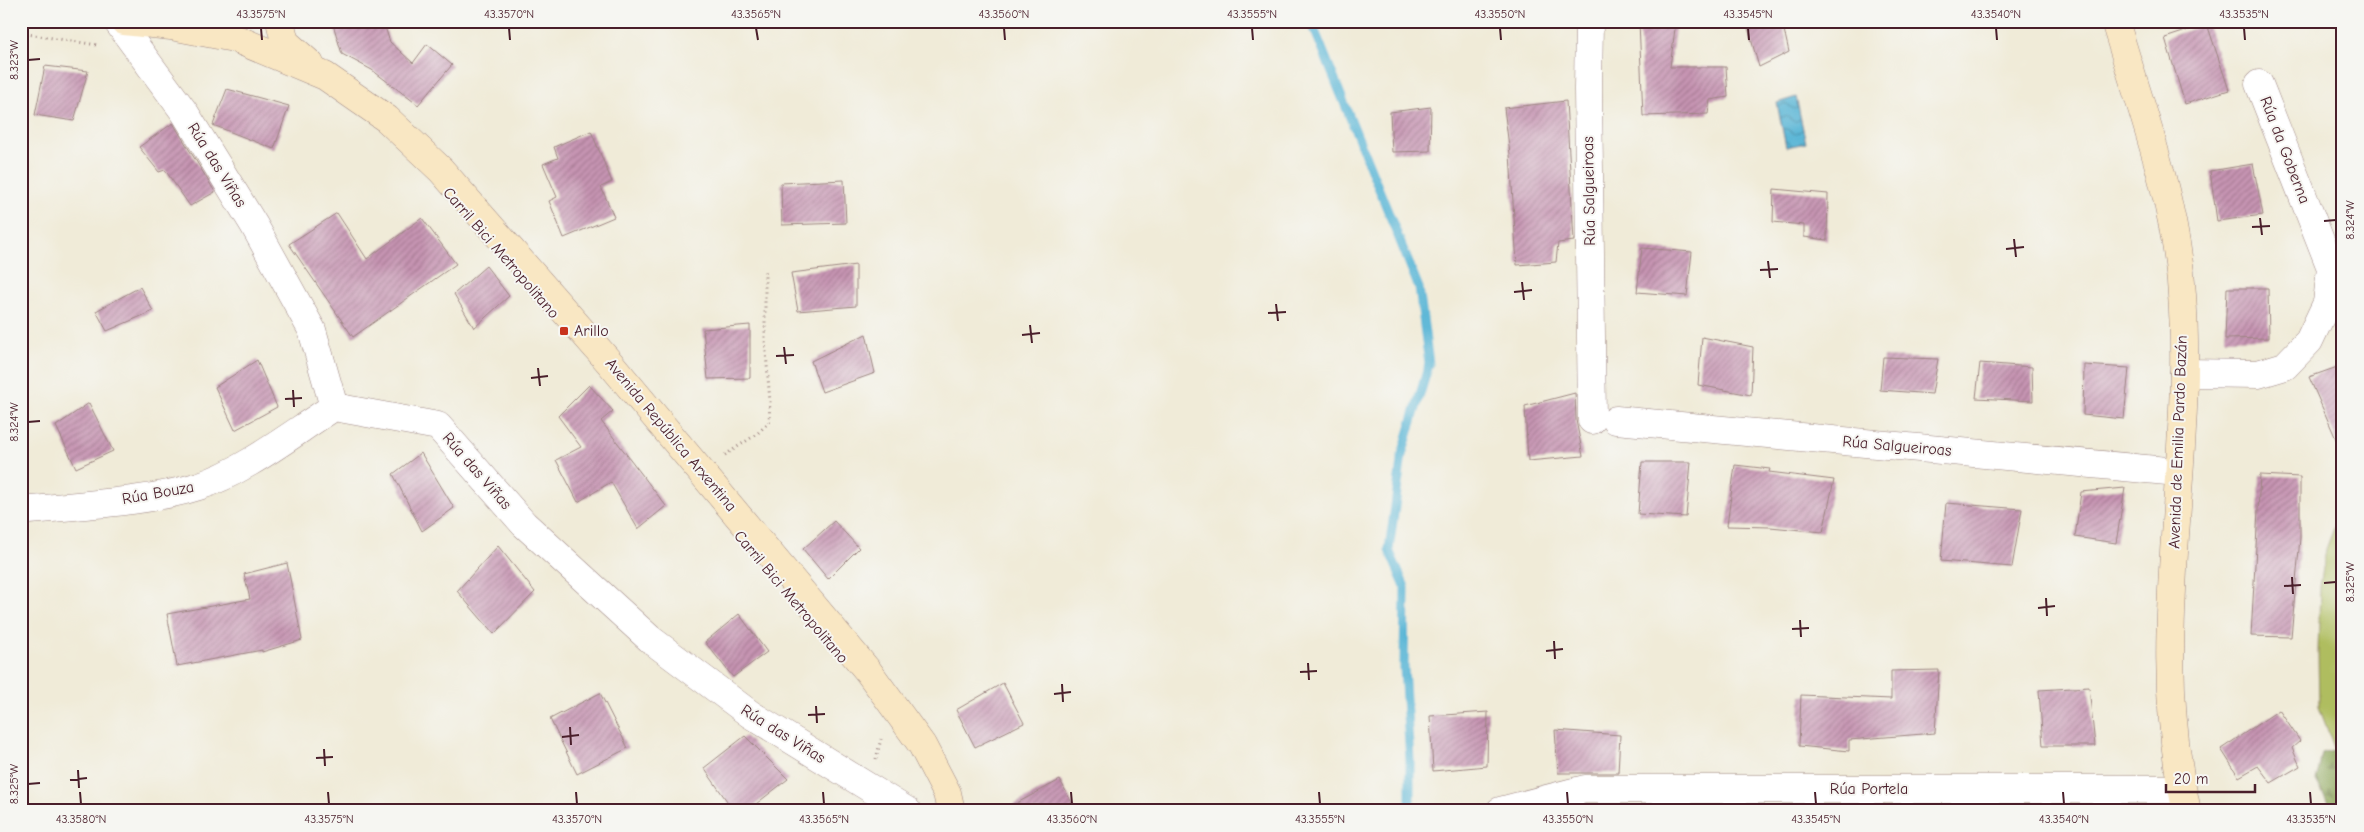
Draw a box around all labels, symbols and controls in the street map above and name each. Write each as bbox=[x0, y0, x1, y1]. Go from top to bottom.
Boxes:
text: 43.3575°N bbox=[236, 7, 286, 21]
text: 43.3570°N bbox=[484, 7, 534, 21]
text: 43.3565°N bbox=[731, 7, 781, 21]
text: 43.3560°N bbox=[979, 7, 1029, 21]
text: 43.3555°N bbox=[1227, 7, 1277, 21]
text: 43.3550°N bbox=[1475, 7, 1525, 21]
text: 43.3545°N bbox=[1723, 7, 1773, 21]
text: 43.3540°N bbox=[1971, 7, 2021, 21]
text: 43.3535°N bbox=[2219, 7, 2269, 21]
text: 8.323°W bbox=[7, 40, 21, 80]
street label: Rúa da Goberna bbox=[2256, 94, 2314, 206]
street label: Rúa das Viñas bbox=[184, 120, 250, 211]
street label: Rúa Salgueiroas bbox=[1579, 136, 1599, 246]
street label: Carril Bici Metropolitano bbox=[439, 184, 563, 322]
text: 8.324°W bbox=[2343, 200, 2357, 240]
place label: Arillo bbox=[574, 322, 609, 340]
marker: Arillo bbox=[558, 325, 570, 337]
street label: Avenida de Emilia Pardo Bazán bbox=[2165, 335, 2191, 549]
street label: Avenida República Arxentina bbox=[602, 355, 740, 515]
text: 8.324°W bbox=[7, 402, 21, 442]
street label: Rúa das Viñas bbox=[439, 429, 516, 513]
street label: Rúa Salgueiroas bbox=[1842, 432, 1953, 460]
street label: Rúa Bouza bbox=[121, 478, 195, 508]
street label: Carril Bici Metropolitano bbox=[730, 527, 852, 667]
text: 8.325°W bbox=[2343, 561, 2357, 602]
street label: Rúa das Viñas bbox=[738, 701, 829, 767]
scale bar bbox=[2166, 762, 2255, 794]
text: 8.325°W bbox=[7, 763, 21, 804]
text: 20 m bbox=[2174, 770, 2208, 788]
street label: Rúa Portela bbox=[1830, 780, 1908, 798]
text: 43.3580°N bbox=[56, 812, 106, 826]
text: 43.3575°N bbox=[304, 812, 354, 826]
text: 43.3570°N bbox=[552, 812, 602, 826]
text: 43.3565°N bbox=[799, 812, 849, 826]
text: 43.3560°N bbox=[1047, 812, 1097, 826]
text: 43.3555°N bbox=[1295, 812, 1345, 826]
text: 43.3550°N bbox=[1543, 812, 1593, 826]
text: 43.3545°N bbox=[1791, 812, 1841, 826]
text: 43.3540°N bbox=[2039, 812, 2089, 826]
text: 43.3535°N bbox=[2286, 812, 2336, 826]

